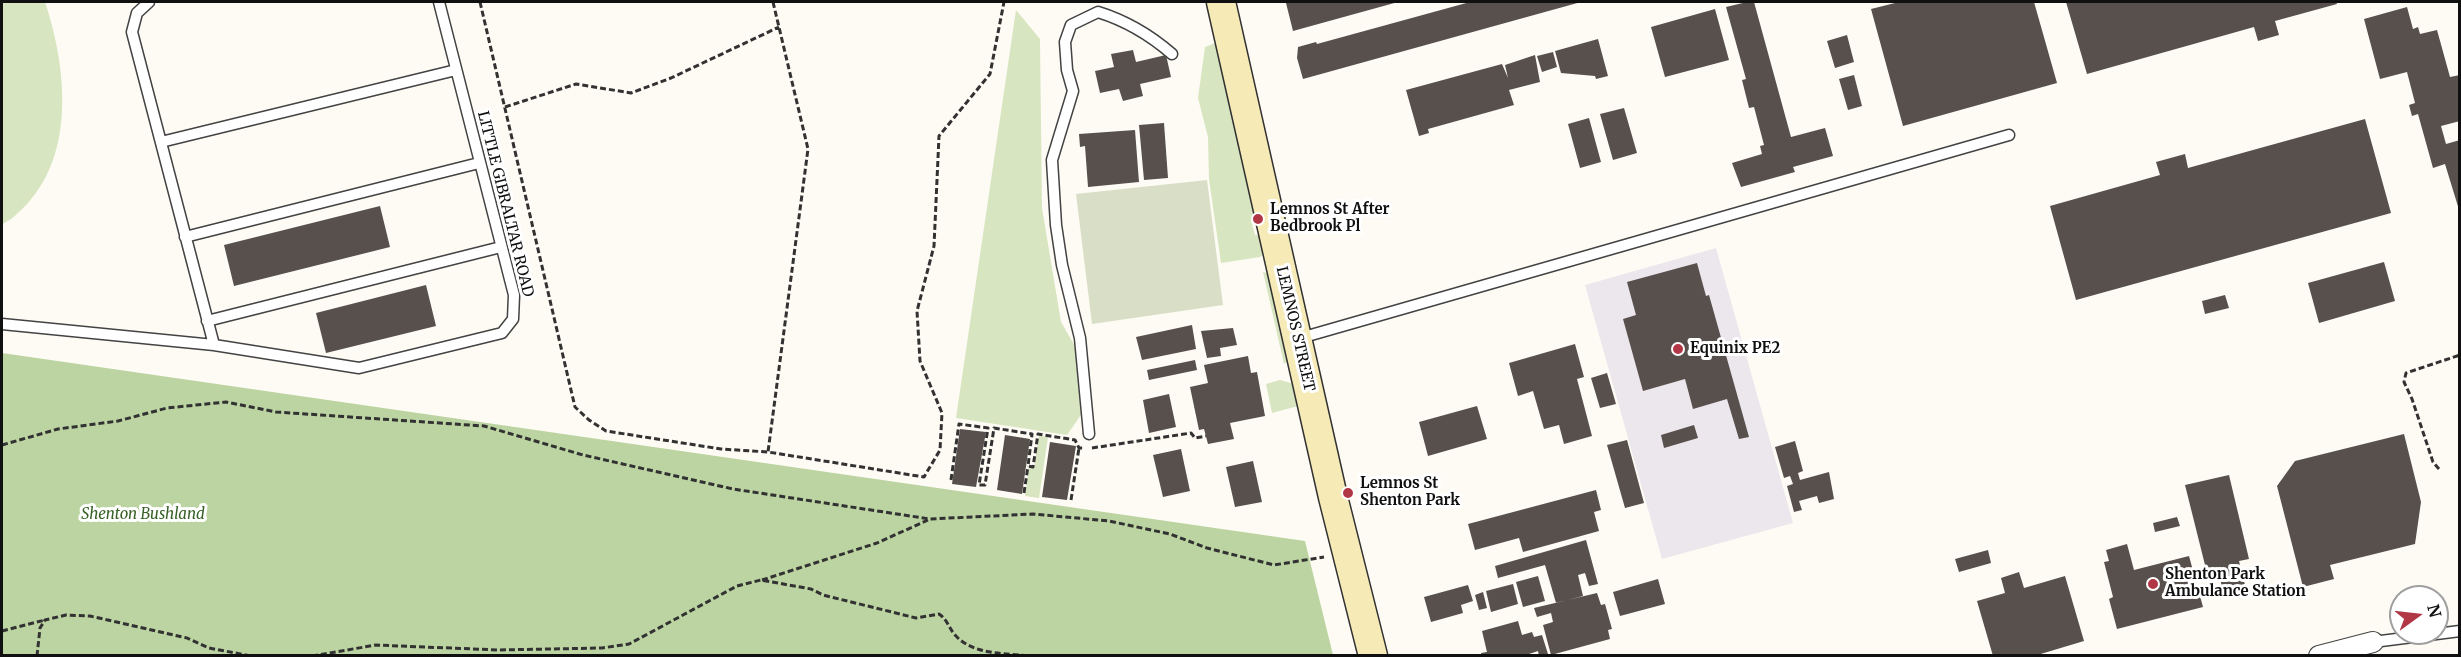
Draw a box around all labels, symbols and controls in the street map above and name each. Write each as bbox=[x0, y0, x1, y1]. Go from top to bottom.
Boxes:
street label: LITTLE GIBRALTAR ROAD bbox=[473, 109, 537, 299]
place label: Lemnos St After Bedbrook Pl bbox=[1270, 201, 1389, 236]
marker: Lemnos St After Bedbrook Pl bbox=[1251, 212, 1265, 226]
street label: LEMNOS STREET bbox=[1272, 265, 1318, 393]
place label: Equinix PE2 bbox=[1690, 340, 1780, 358]
marker: Equinix PE2 bbox=[1671, 342, 1685, 356]
place label: Lemnos St Shenton Park bbox=[1360, 475, 1460, 510]
marker: Lemnos St Shenton Park bbox=[1341, 486, 1355, 500]
park label: Shenton Bushland bbox=[81, 506, 205, 524]
place label: Shenton Park Ambulance Station bbox=[2165, 566, 2306, 601]
marker: Shenton Park Ambulance Station bbox=[2146, 577, 2160, 591]
north arrow bbox=[2389, 585, 2449, 645]
text: N bbox=[2423, 602, 2446, 620]

